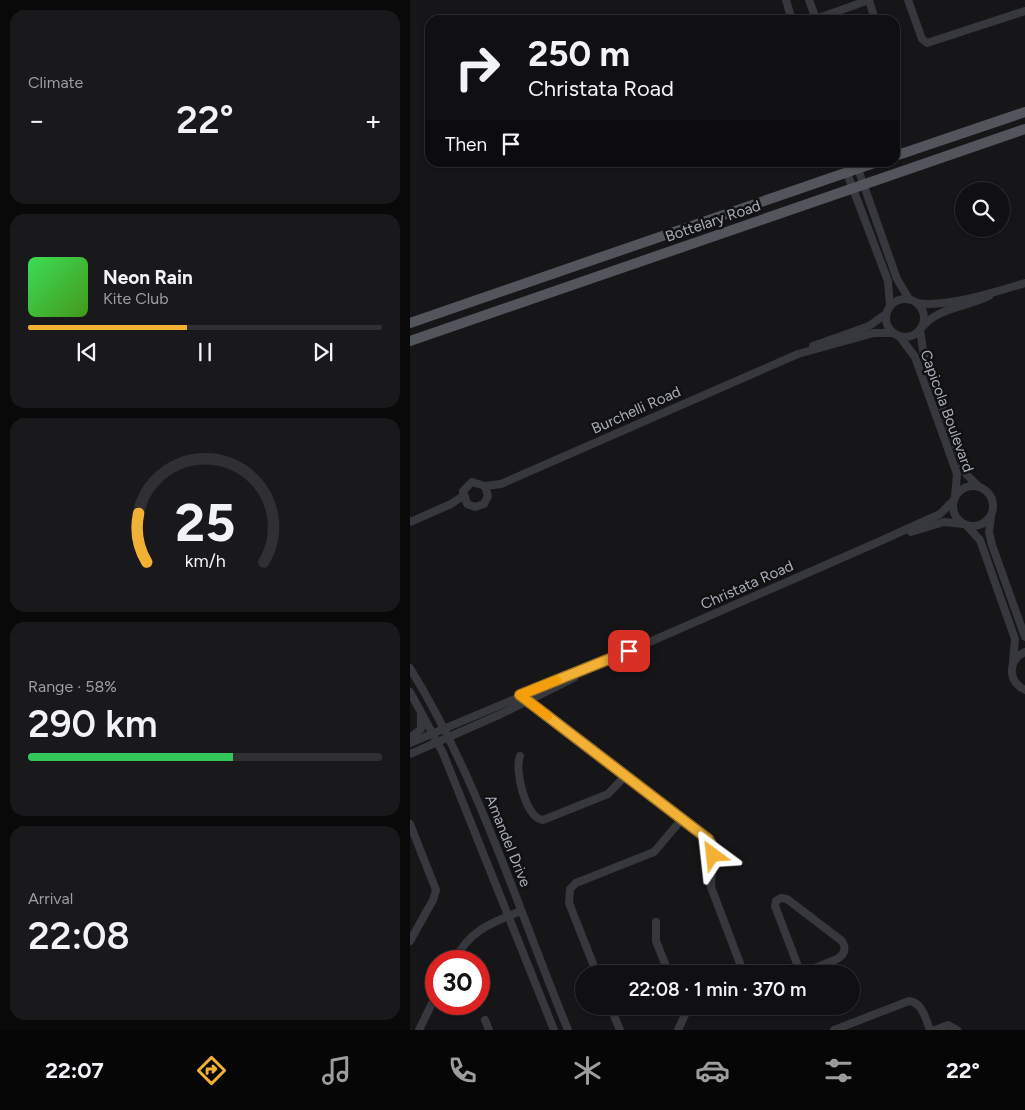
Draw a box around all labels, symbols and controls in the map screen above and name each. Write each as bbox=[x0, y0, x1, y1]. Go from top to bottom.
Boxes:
text: 250 m bbox=[528, 33, 630, 75]
icon: right bbox=[445, 35, 510, 100]
text: Climate bbox=[28, 73, 83, 92]
text: Christata Road bbox=[528, 75, 674, 102]
text: 22° bbox=[176, 97, 234, 143]
text: − bbox=[28, 103, 45, 137]
text: + bbox=[365, 103, 382, 137]
icon: arrive bbox=[497, 130, 525, 158]
text: Then bbox=[445, 133, 487, 156]
map controls bbox=[955, 182, 1010, 237]
button: search bbox=[955, 182, 1010, 237]
street label: Bottelary Road bbox=[663, 196, 763, 246]
text: Neon Rain bbox=[103, 266, 193, 289]
text: Kite Club bbox=[103, 289, 169, 308]
icon: previous bbox=[73, 338, 101, 366]
icon: pause bbox=[191, 338, 219, 366]
icon: next bbox=[309, 338, 337, 366]
street label: Capicola Boulevard bbox=[916, 347, 978, 475]
street label: Burchelli Road bbox=[589, 382, 683, 438]
text: 25 bbox=[175, 492, 235, 554]
text: km/h bbox=[185, 550, 225, 571]
street label: Christata Road bbox=[698, 557, 796, 613]
pin bbox=[608, 630, 650, 672]
icon: arrive bbox=[615, 637, 643, 665]
text: Range · 58% bbox=[28, 677, 117, 696]
text: 290 km bbox=[28, 701, 158, 747]
street label: Amandel Drive bbox=[481, 792, 535, 890]
position arrow bbox=[686, 828, 738, 880]
text: Arrival bbox=[28, 889, 73, 908]
text: 22:08 bbox=[28, 913, 130, 959]
speed limit sign: 30 bbox=[425, 950, 490, 1015]
text: 22:08 · 1 min · 370 m bbox=[629, 978, 806, 1001]
icon: directions bbox=[194, 1053, 229, 1088]
icon: music bbox=[319, 1053, 354, 1088]
icon: phone bbox=[445, 1053, 480, 1088]
icon: climate bbox=[570, 1053, 605, 1088]
icon: car bbox=[695, 1053, 730, 1088]
icon: filters bbox=[821, 1053, 856, 1088]
text: 22:07 bbox=[45, 1057, 104, 1084]
text: 22° bbox=[946, 1057, 980, 1084]

